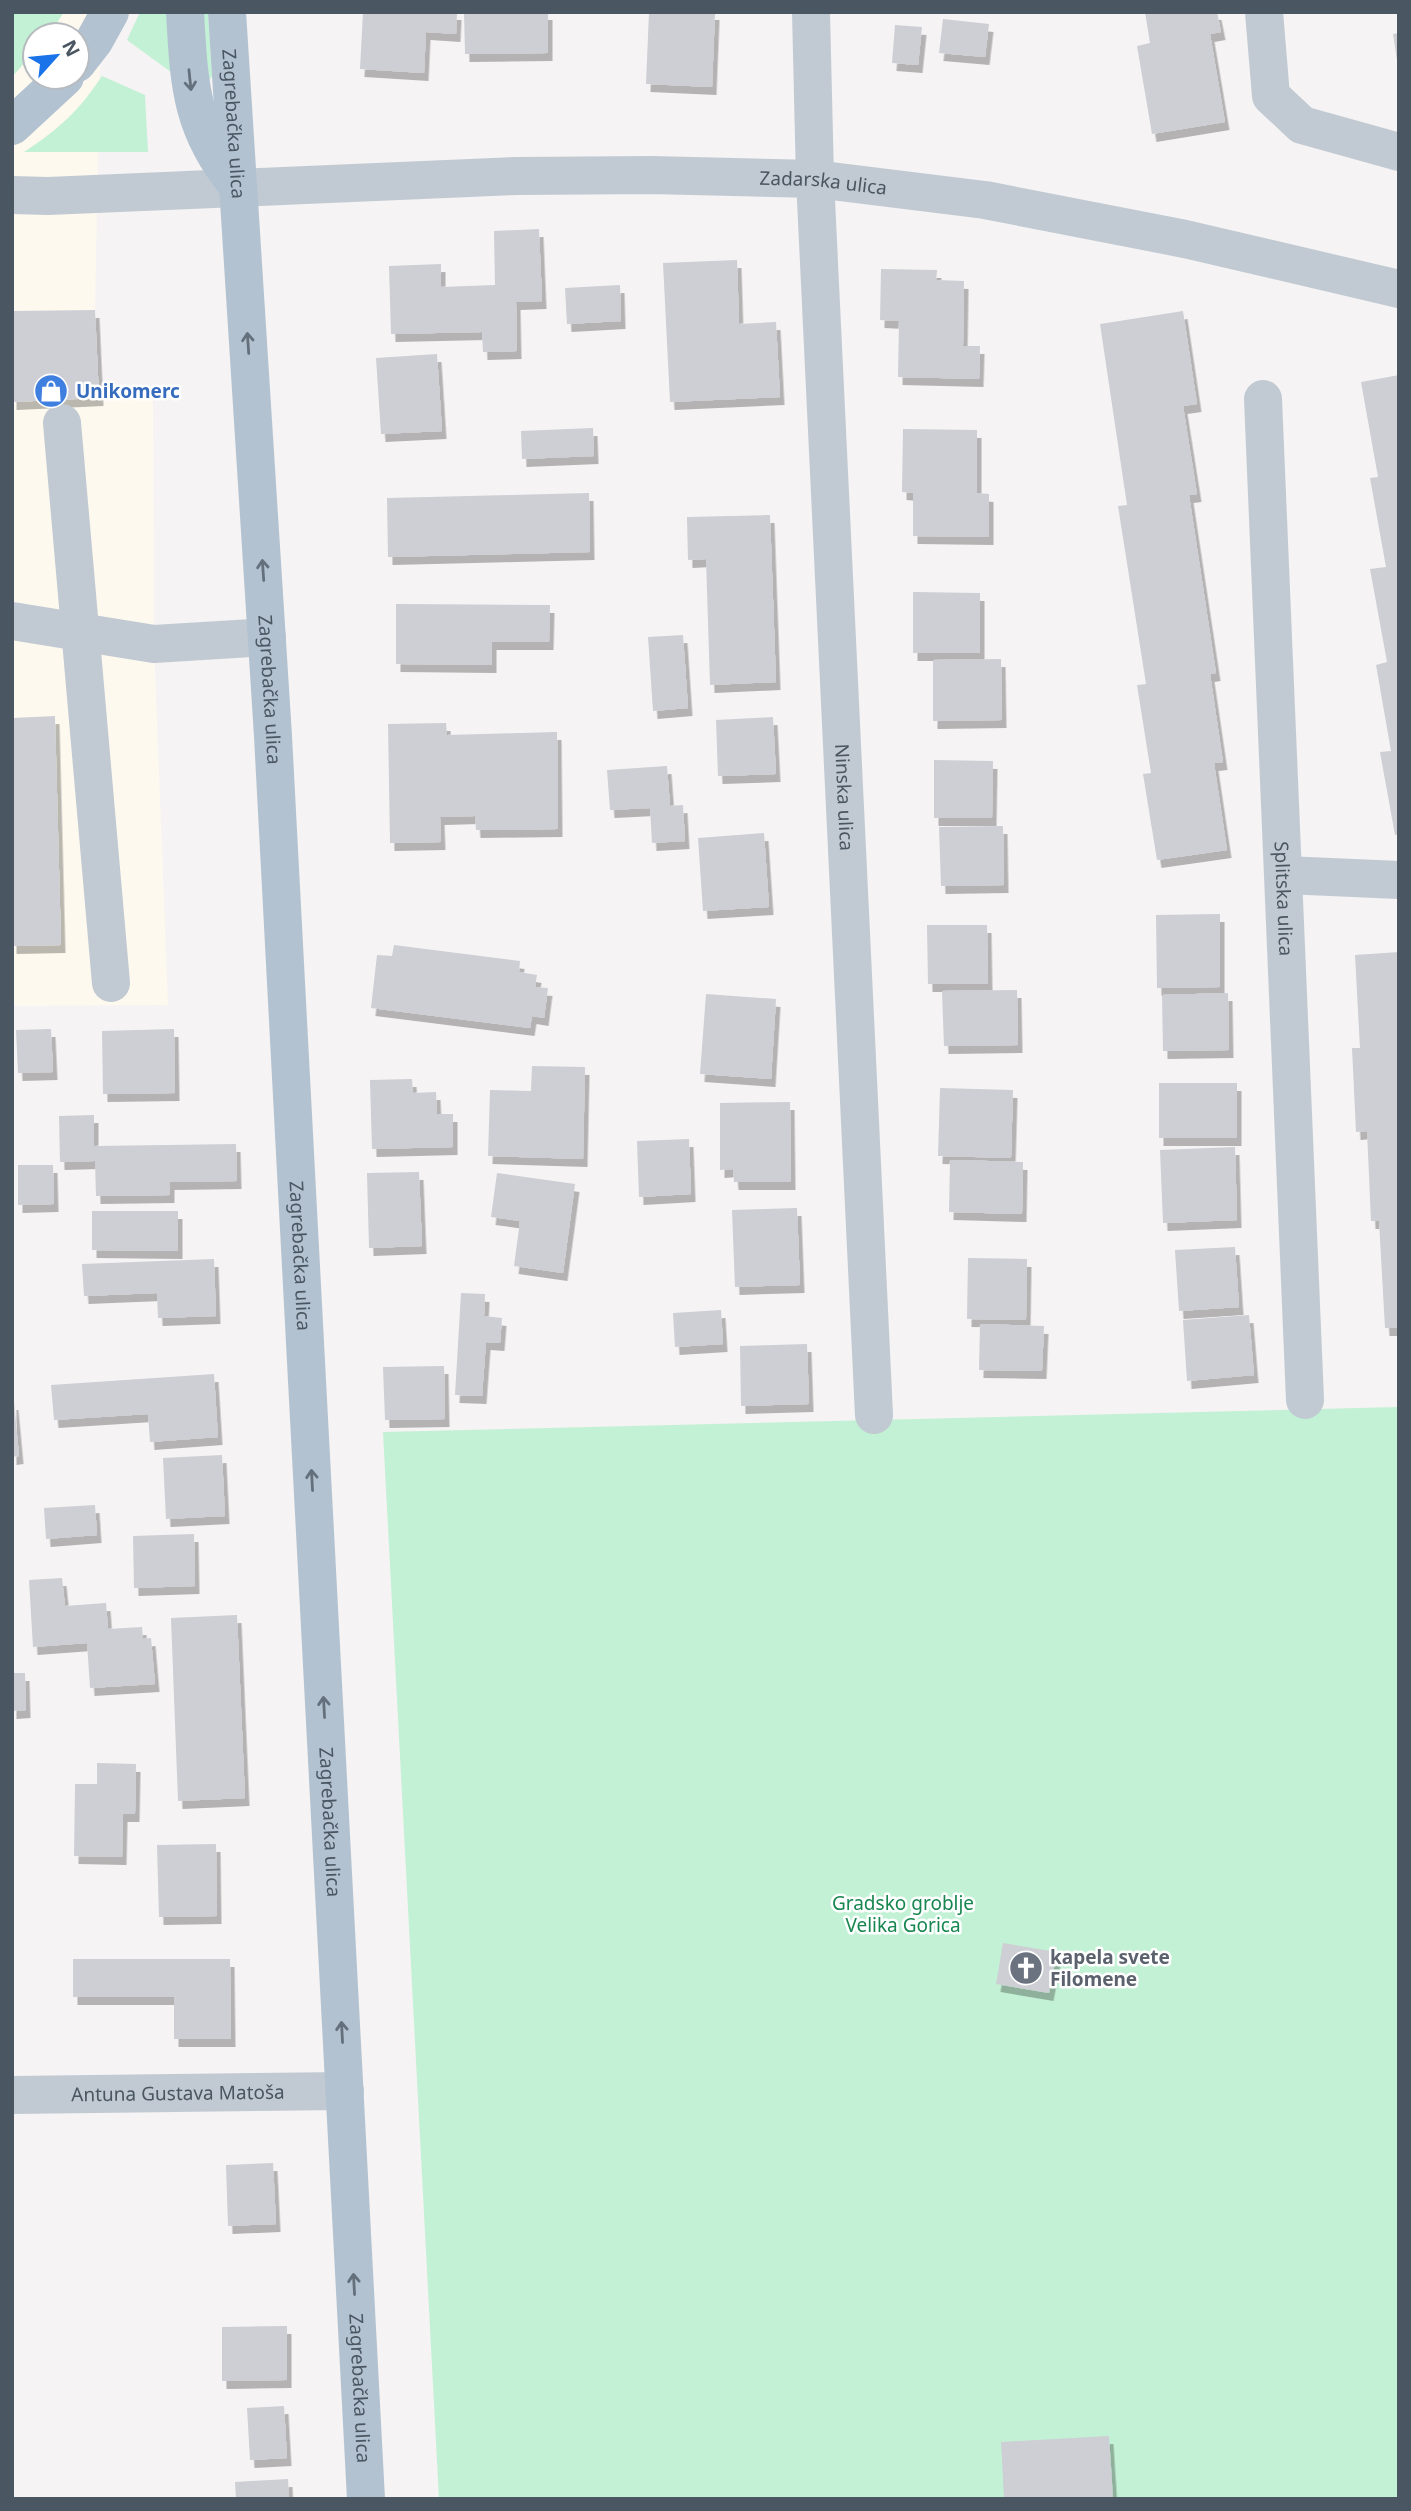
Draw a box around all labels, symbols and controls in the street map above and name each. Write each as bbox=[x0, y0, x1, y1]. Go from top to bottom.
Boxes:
north arrow bbox=[21, 21, 91, 91]
text: N bbox=[56, 35, 86, 61]
street label: Zagrebačka ulica bbox=[216, 48, 252, 199]
one-way arrow bbox=[183, 69, 196, 91]
street label: Zadarska ulica bbox=[759, 165, 889, 201]
one-way arrow bbox=[241, 332, 254, 355]
shop icon: Unikomerc bbox=[32, 372, 70, 410]
place label: Unikomerc bbox=[76, 378, 180, 404]
one-way arrow bbox=[256, 559, 269, 582]
street label: Zagrebačka ulica bbox=[252, 614, 287, 765]
street label: Ninska ulica bbox=[829, 743, 860, 851]
street label: Splitska ulica bbox=[1269, 841, 1299, 957]
street label: Zagrebačka ulica bbox=[283, 1180, 317, 1331]
one-way arrow bbox=[306, 1469, 319, 1492]
one-way arrow bbox=[318, 1696, 331, 1719]
street label: Zagrebačka ulica bbox=[313, 1746, 347, 1898]
park label: Gradsko groblje Velika Gorica bbox=[832, 1890, 974, 1938]
place label: kapela svete Filomene bbox=[1050, 1944, 1170, 1992]
church icon: kapela svete Filomene bbox=[1007, 1949, 1045, 1987]
one-way arrow bbox=[335, 2021, 348, 2044]
street label: Antuna Gustava Matoša bbox=[71, 2079, 285, 2107]
one-way arrow bbox=[348, 2273, 361, 2296]
street label: Zagrebačka ulica bbox=[343, 2313, 377, 2464]

